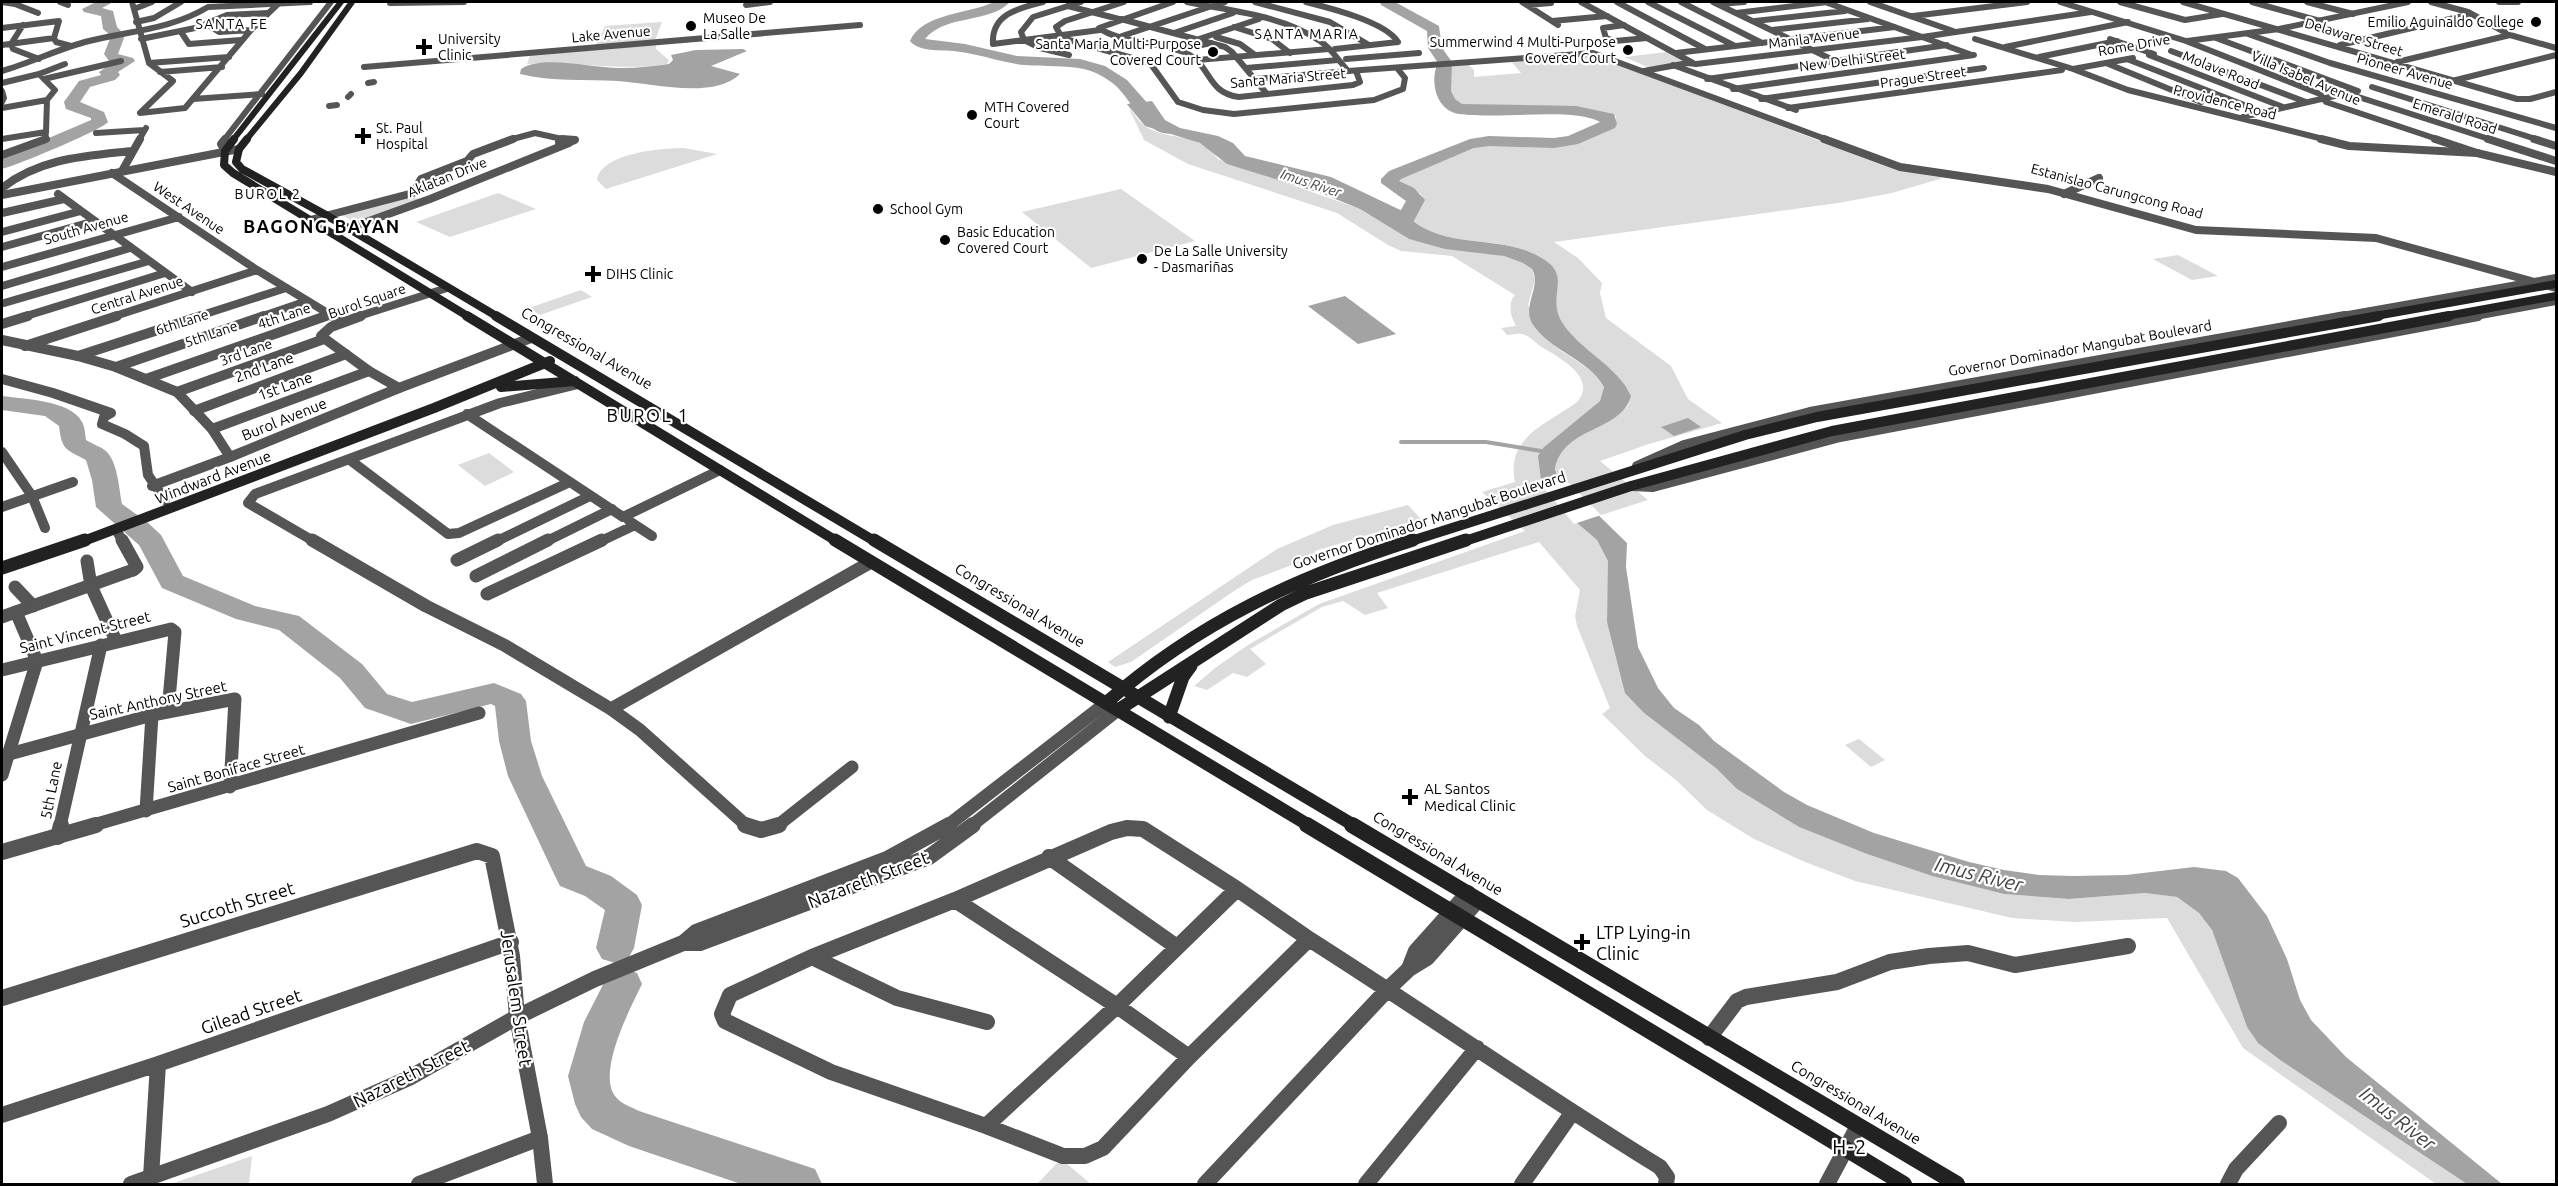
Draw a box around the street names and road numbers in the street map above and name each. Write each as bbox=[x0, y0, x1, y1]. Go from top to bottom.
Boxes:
street label: Delaware Street bbox=[2303, 14, 2406, 60]
street label: Lake Avenue bbox=[571, 23, 651, 45]
street label: Manila Avenue bbox=[1767, 24, 1861, 52]
street label: Rome Drive bbox=[2097, 31, 2171, 59]
street label: New Delhi Street bbox=[1798, 45, 1906, 74]
street label: Molave Road bbox=[2180, 47, 2262, 93]
street label: Villa Isabel Avenue bbox=[2249, 48, 2363, 108]
street label: Pioneer Avenue bbox=[2355, 50, 2455, 92]
street label: Prague Street bbox=[1879, 63, 1968, 91]
street label: Santa Maria Street bbox=[1230, 65, 1347, 91]
street label: Providence Road bbox=[2172, 81, 2278, 123]
street label: Emerald Road bbox=[2411, 95, 2499, 137]
street label: Aklatan Drive bbox=[405, 154, 489, 200]
street label: Estanislao Carungcong Road bbox=[2029, 160, 2205, 222]
street label: West Avenue bbox=[150, 178, 228, 238]
street label: South Avenue bbox=[42, 208, 130, 248]
street label: Central Avenue bbox=[89, 273, 185, 317]
street label: Burol Square bbox=[326, 280, 408, 322]
street label: 4th Lane bbox=[256, 300, 312, 332]
street label: Congressional Avenue bbox=[518, 303, 656, 393]
street label: 6th Lane bbox=[154, 306, 210, 338]
street label: Governor Dominador Mangubat Boulevard bbox=[1947, 317, 2213, 379]
street label: 5th Lane bbox=[183, 318, 239, 350]
street label: 3rd Lane bbox=[218, 335, 274, 369]
street label: 2nd Lane bbox=[232, 349, 296, 385]
street label: 1st Lane bbox=[256, 368, 314, 404]
street label: Burol Avenue bbox=[239, 394, 329, 444]
street label: Windward Avenue bbox=[153, 447, 273, 507]
street label: Governor Dominador Mangubat Boulevard bbox=[1290, 468, 1568, 572]
street label: Congressional Avenue bbox=[952, 559, 1088, 651]
street label: Saint Vincent Street bbox=[18, 607, 152, 656]
street label: Saint Anthony Street bbox=[88, 677, 228, 723]
street label: Saint Boniface Street bbox=[166, 740, 306, 796]
street label: 5th Lane bbox=[37, 760, 65, 820]
street label: Congressional Avenue bbox=[1370, 807, 1506, 899]
street label: Nazareth Street bbox=[805, 847, 931, 911]
street label: Succoth Street bbox=[177, 877, 297, 931]
street label: Jerusalem Street bbox=[498, 929, 536, 1067]
street label: Gilead Street bbox=[198, 984, 304, 1038]
street label: Nazareth Street bbox=[349, 1035, 473, 1111]
street label: Congressional Avenue bbox=[1788, 1056, 1924, 1148]

